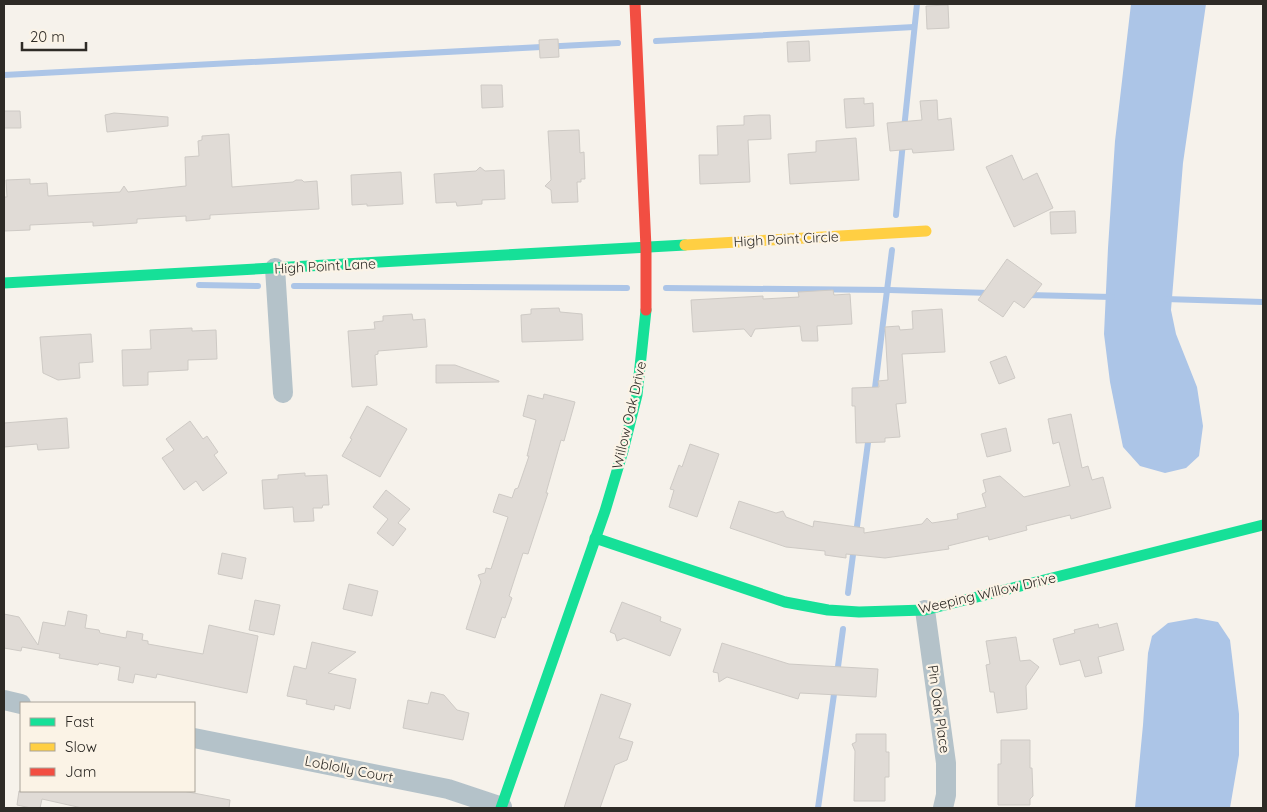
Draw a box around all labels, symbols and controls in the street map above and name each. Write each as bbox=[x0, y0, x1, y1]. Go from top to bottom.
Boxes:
scale bar bbox=[22, 20, 86, 52]
text: 20 m bbox=[30, 27, 65, 46]
street label: High Point Circle bbox=[733, 227, 839, 251]
street label: High Point Lane bbox=[274, 254, 376, 278]
street label: Willow Oak Drive bbox=[608, 359, 650, 471]
street label: Weeping Willow Drive bbox=[916, 568, 1058, 618]
street label: Pin Oak Place bbox=[924, 664, 954, 754]
legend bbox=[20, 702, 195, 792]
text: Fast bbox=[65, 712, 94, 731]
text: Slow bbox=[65, 737, 97, 756]
street label: Loblolly Court bbox=[303, 752, 395, 786]
text: Jam bbox=[65, 762, 96, 781]

